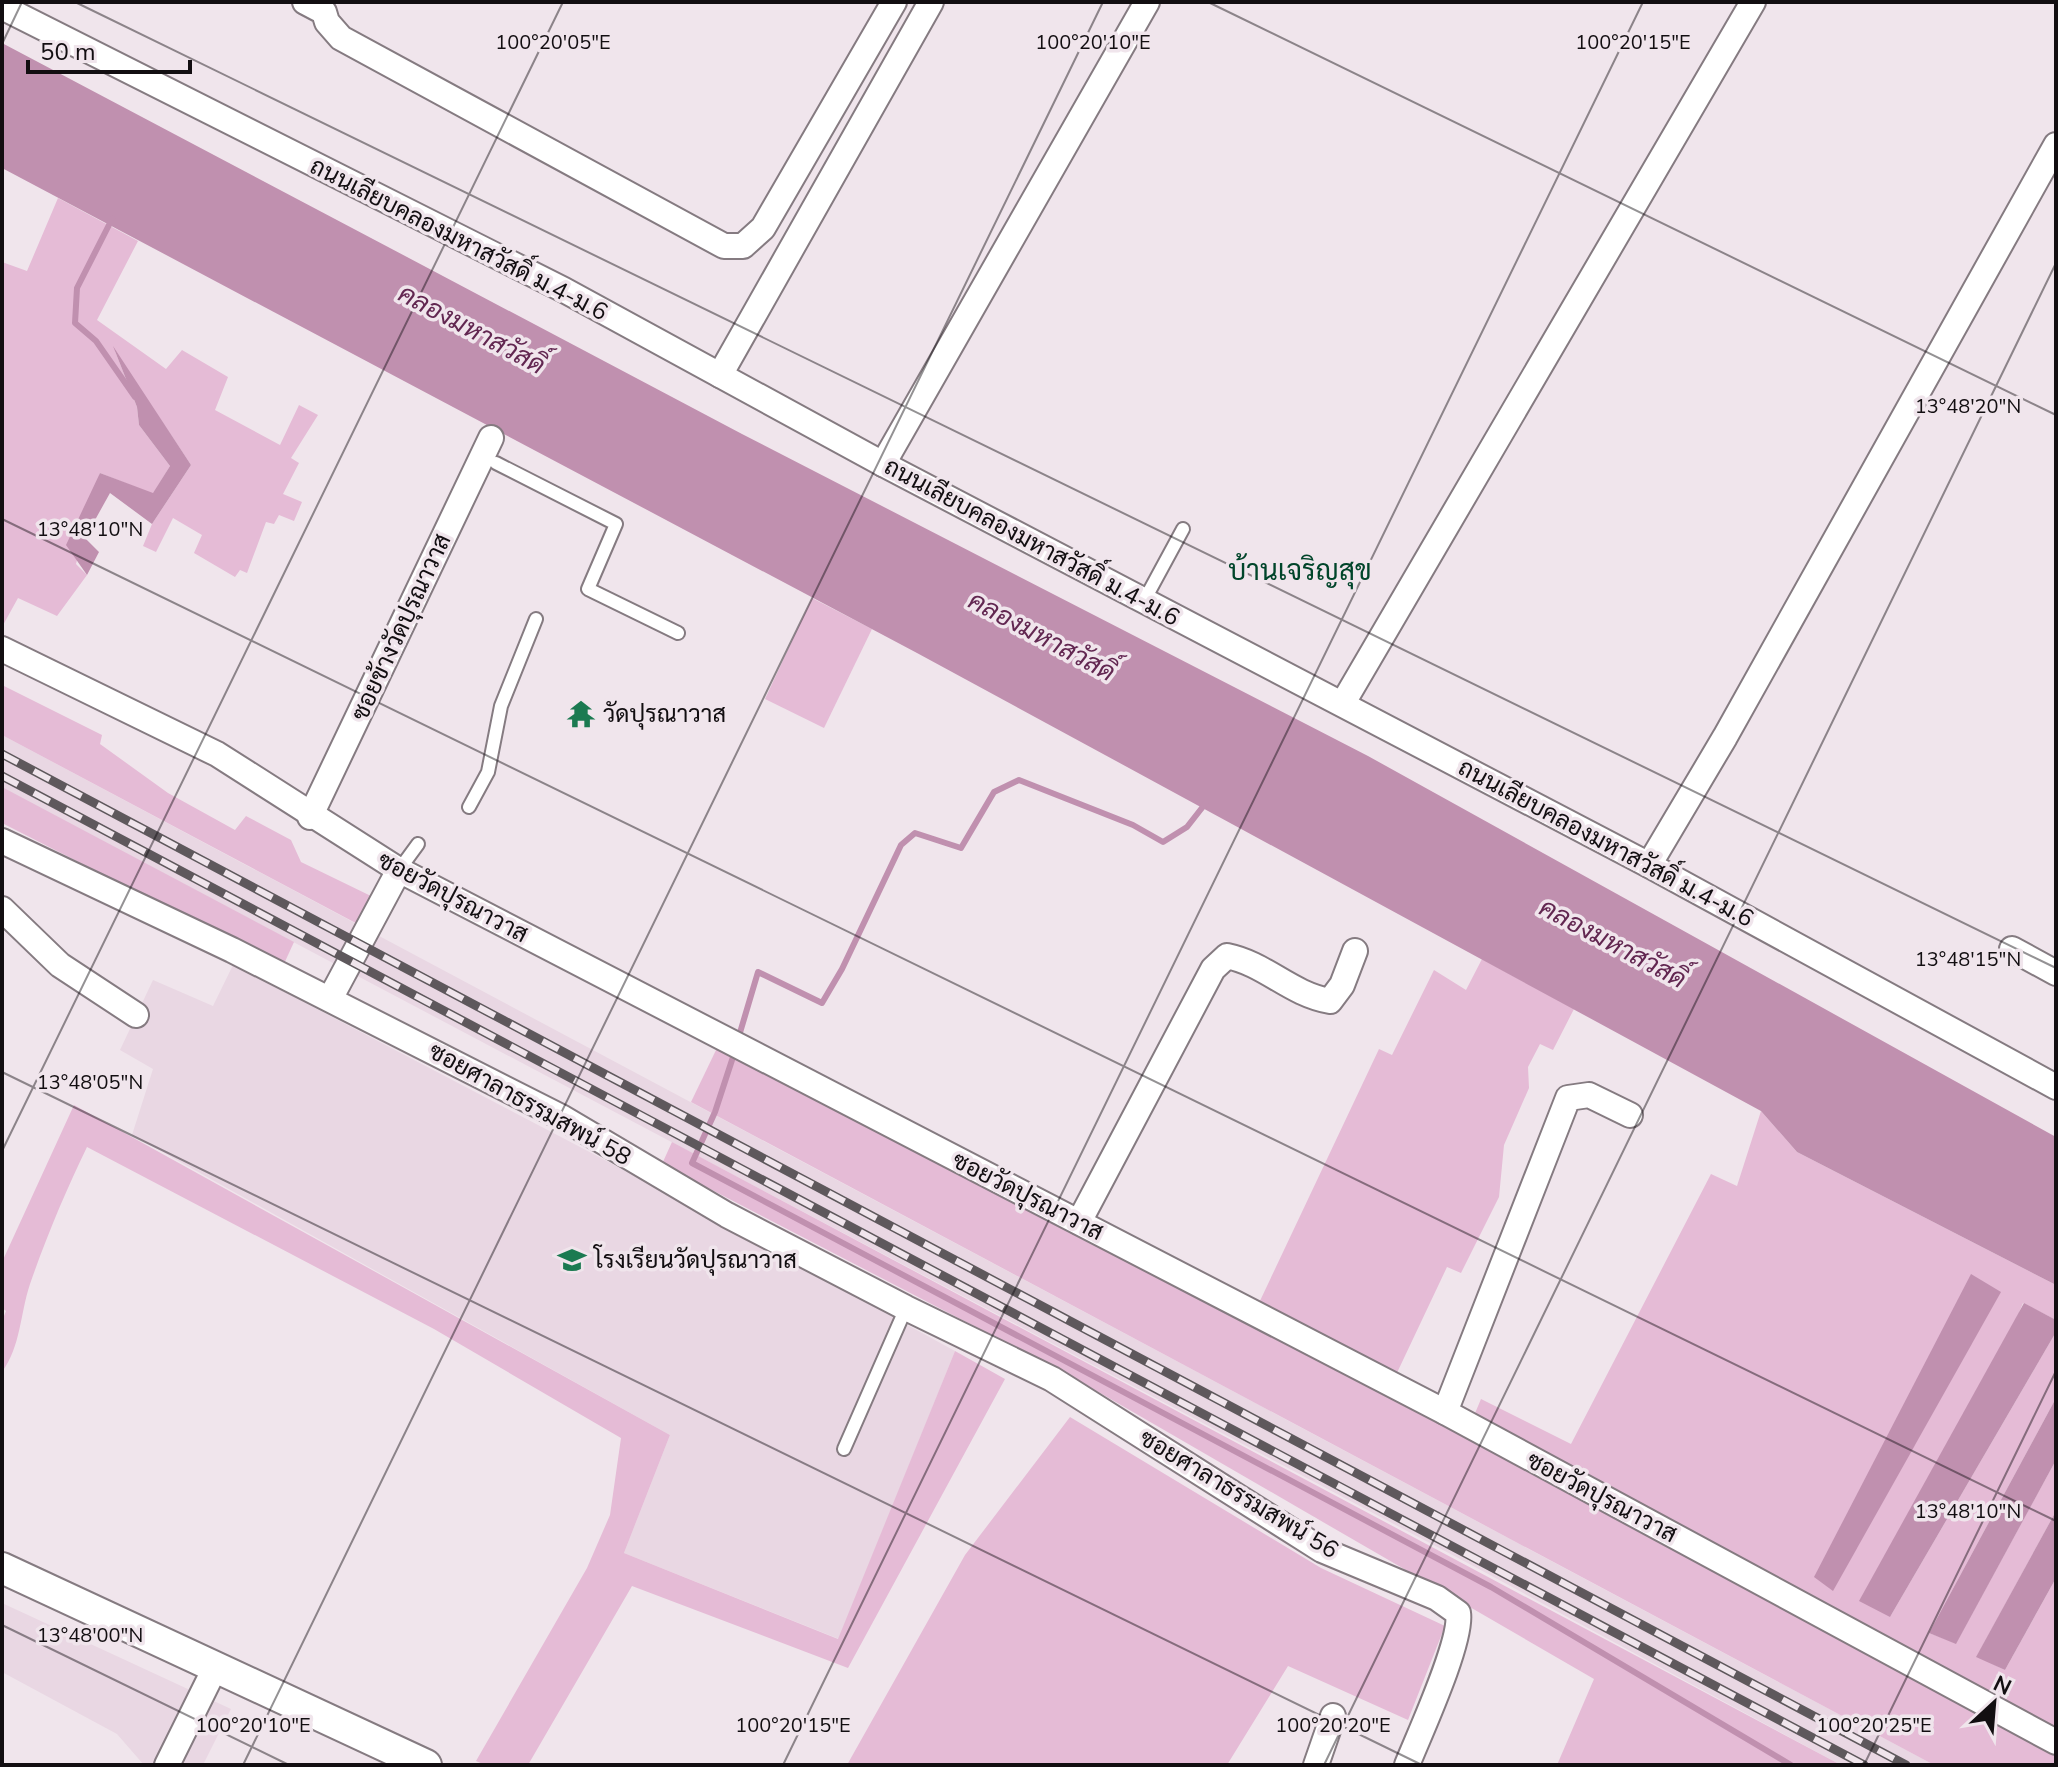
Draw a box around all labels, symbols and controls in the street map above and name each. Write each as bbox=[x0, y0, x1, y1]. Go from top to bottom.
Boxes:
scale bar bbox=[28, 24, 190, 74]
text: 100°20'05"E bbox=[495, 29, 611, 56]
text: 100°20'10"E bbox=[1035, 29, 1151, 56]
text: 100°20'15"E bbox=[1575, 29, 1691, 56]
text: 50 m bbox=[40, 36, 96, 68]
street label: ถนนเลียบคลองมหาสวัสดิ์ ม.4-ม.6 bbox=[305, 151, 613, 327]
water label: คลองมหาสวัสดิ์ bbox=[393, 277, 551, 381]
text: 13°48'20"N bbox=[1915, 393, 2021, 420]
street label: ถนนเลียบคลองมหาสวัสดิ์ ม.4-ม.6 bbox=[879, 445, 1188, 634]
text: 13°48'10"N bbox=[37, 516, 143, 543]
street label: ซอยข้างวัดปุรณาวาส bbox=[344, 528, 458, 726]
district label: บ้านเจริญสุข bbox=[1228, 552, 1372, 590]
water label: คลองมหาสวัสดิ์ bbox=[962, 578, 1128, 692]
place label: วัดปุรณาวาส bbox=[603, 698, 726, 730]
temple icon: วัดปุรณาวาส bbox=[566, 699, 596, 729]
street label: ถนนเลียบคลองมหาสวัสดิ์ ม.4-ม.6 bbox=[1453, 746, 1762, 935]
street label: ซอยวัดปุรณาวาส bbox=[372, 844, 534, 950]
water label: คลองมหาสวัสดิ์ bbox=[1533, 885, 1699, 999]
text: 13°48'15"N bbox=[1915, 946, 2021, 973]
street label: ซอยศาลาธรรมสพน์ 58 bbox=[423, 1035, 637, 1173]
text: 13°48'05"N bbox=[37, 1069, 143, 1096]
street label: ซอยวัดปุรณาวาส bbox=[947, 1144, 1109, 1248]
place label: โรงเรียนวัดปุรณาวาส bbox=[592, 1244, 797, 1276]
school or university icon: โรงเรียนวัดปุรณาวาส bbox=[557, 1245, 587, 1275]
street label: ซอยศาลาธรรมสพน์ 56 bbox=[1134, 1422, 1344, 1566]
street label: ซอยวัดปุรณาวาส bbox=[1521, 1444, 1683, 1550]
text: 13°48'10"N bbox=[1915, 1498, 2021, 1525]
text: 13°48'00"N bbox=[37, 1622, 143, 1649]
north arrow bbox=[1954, 1663, 2034, 1743]
text: N bbox=[1988, 1669, 2016, 1703]
text: 100°20'10"E bbox=[195, 1712, 311, 1739]
text: 100°20'15"E bbox=[735, 1712, 851, 1739]
text: 100°20'20"E bbox=[1275, 1712, 1391, 1739]
text: 100°20'25"E bbox=[1816, 1712, 1932, 1739]

